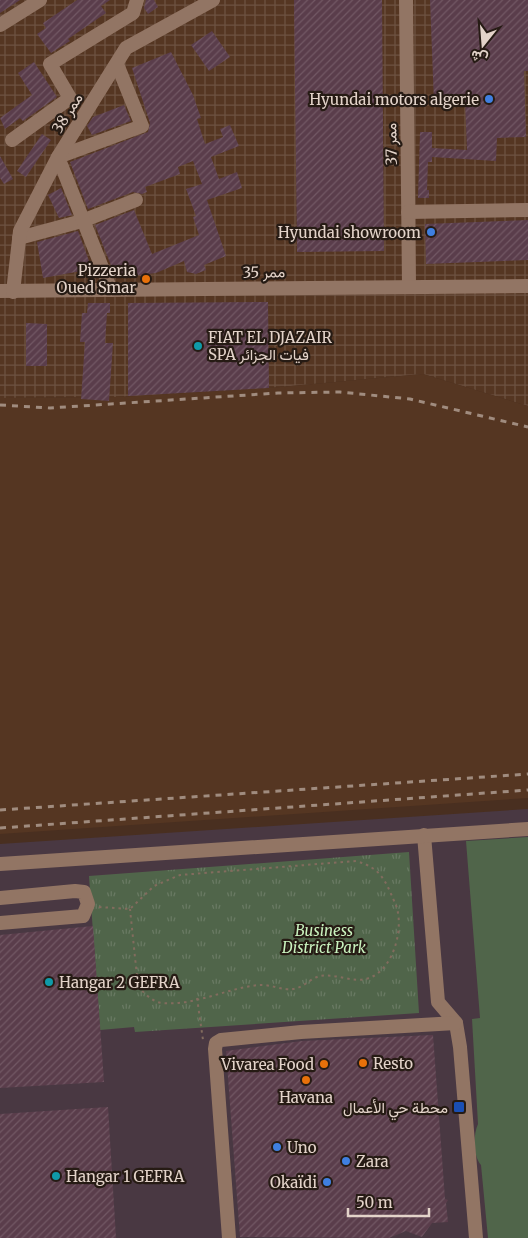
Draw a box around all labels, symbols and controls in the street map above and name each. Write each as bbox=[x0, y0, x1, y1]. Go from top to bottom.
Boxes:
north arrow bbox=[458, 20, 508, 70]
text: ش bbox=[468, 46, 490, 68]
street label: ممر 38 bbox=[47, 90, 87, 136]
place label: Hyundai motors algerie bbox=[309, 90, 479, 109]
marker: Hyundai motors algerie bbox=[483, 93, 495, 105]
street label: ممر 37 bbox=[381, 123, 401, 165]
place label: Hyundai showroom bbox=[278, 223, 421, 242]
marker: Hyundai showroom bbox=[425, 226, 437, 238]
place label: Pizzeria Oued Smar bbox=[57, 261, 136, 297]
street label: ممر 35 bbox=[243, 262, 285, 282]
marker: Pizzeria Oued Smar bbox=[140, 273, 152, 285]
place label: FIAT EL DJAZAIR SPA فيات الجزائر bbox=[208, 328, 333, 364]
marker: FIAT EL DJAZAIR SPA فيات الجزائر bbox=[192, 340, 204, 352]
park label: Business District Park bbox=[281, 921, 367, 957]
place label: Hangar 2 GEFRA bbox=[59, 973, 180, 992]
marker: Hangar 2 GEFRA bbox=[43, 976, 55, 988]
place label: Resto bbox=[373, 1054, 413, 1073]
place label: Vivarea Food bbox=[220, 1055, 314, 1074]
marker: Resto bbox=[357, 1057, 369, 1069]
marker: Vivarea Food bbox=[318, 1058, 330, 1070]
marker: Havana bbox=[300, 1074, 312, 1086]
place label: Havana bbox=[279, 1088, 333, 1107]
place label: محطة حي الأعمال bbox=[343, 1098, 448, 1121]
marker: محطة حي الأعمال bbox=[452, 1100, 466, 1114]
place label: Uno bbox=[287, 1138, 317, 1157]
marker: Uno bbox=[271, 1141, 283, 1153]
place label: Zara bbox=[356, 1152, 389, 1171]
marker: Zara bbox=[340, 1155, 352, 1167]
place label: Hangar 1 GEFRA bbox=[66, 1167, 185, 1186]
marker: Hangar 1 GEFRA bbox=[50, 1170, 62, 1182]
place label: Okaïdi bbox=[270, 1173, 317, 1192]
marker: Okaïdi bbox=[321, 1176, 333, 1188]
scale bar bbox=[348, 1186, 429, 1218]
text: 50 m bbox=[356, 1193, 393, 1212]

